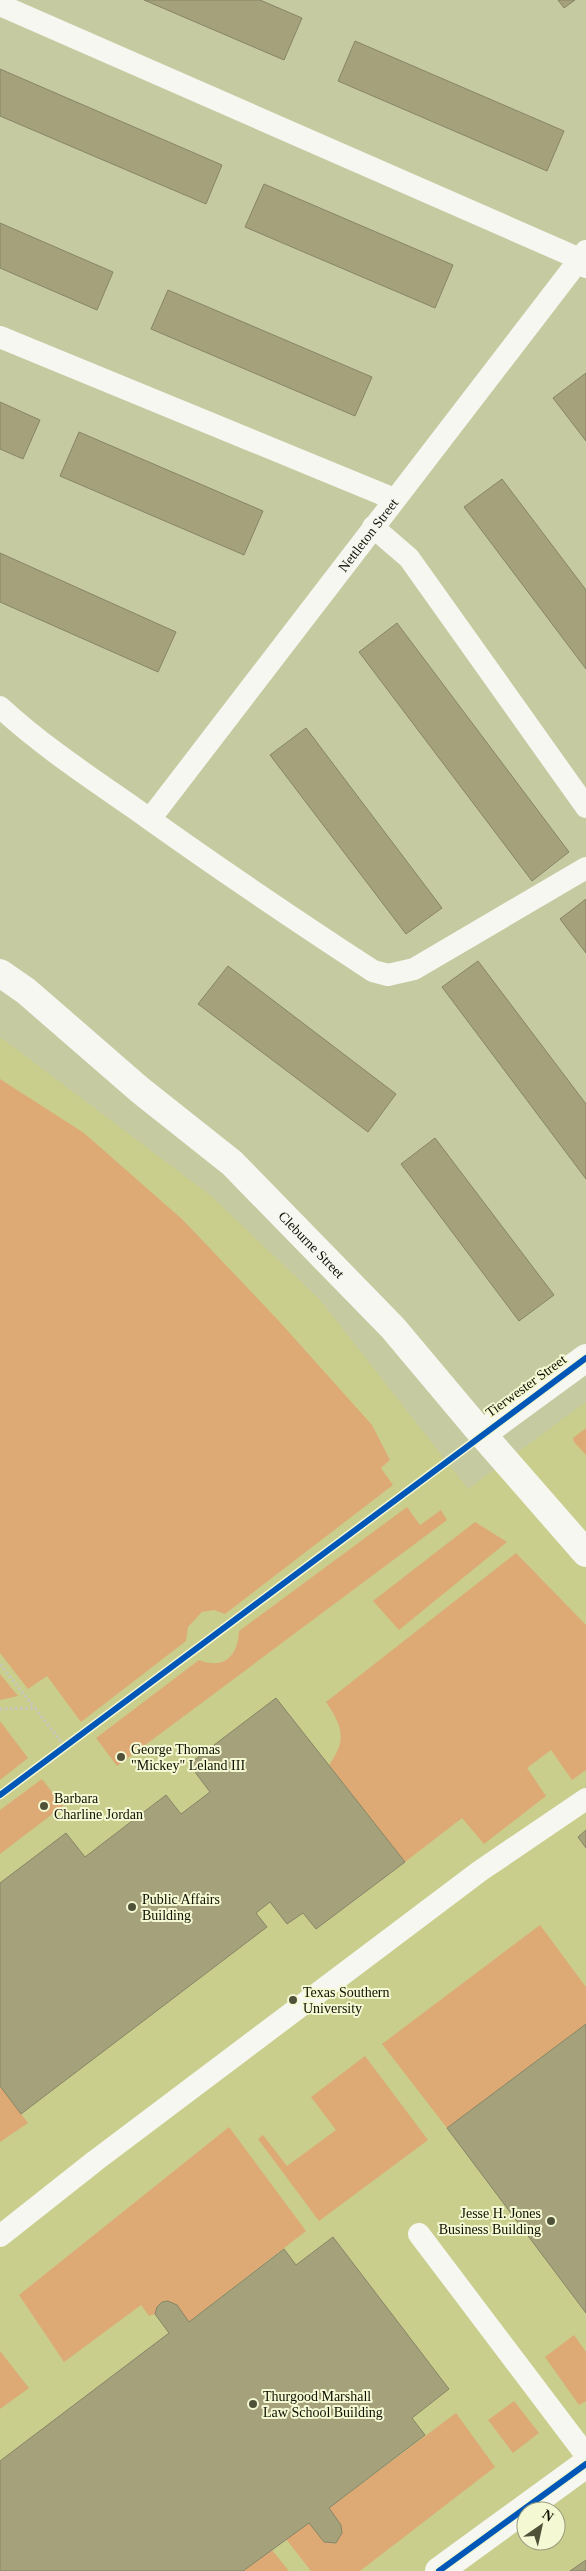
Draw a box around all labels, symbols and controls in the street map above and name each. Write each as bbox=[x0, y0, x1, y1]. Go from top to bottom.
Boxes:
street label: Nettleton Street bbox=[335, 495, 401, 575]
street label: Cleburne Street bbox=[276, 1208, 348, 1281]
street label: Tierwester Street bbox=[483, 1352, 569, 1420]
place label: George Thomas "Mickey" Leland III bbox=[131, 1742, 245, 1773]
marker: George Thomas "Mickey" Leland III bbox=[115, 1751, 127, 1763]
place label: Barbara Charline Jordan bbox=[54, 1791, 143, 1822]
marker: Barbara Charline Jordan bbox=[38, 1800, 50, 1812]
place label: Public Affairs Building bbox=[142, 1892, 220, 1923]
marker: Public Affairs Building bbox=[126, 1901, 138, 1913]
place label: Texas Southern University bbox=[303, 1985, 390, 2016]
marker: Texas Southern University bbox=[287, 1994, 299, 2006]
place label: Jesse H. Jones Business Building bbox=[439, 2206, 541, 2237]
marker: Jesse H. Jones Business Building bbox=[545, 2215, 557, 2227]
place label: Thurgood Marshall Law School Building bbox=[263, 2389, 383, 2420]
marker: Thurgood Marshall Law School Building bbox=[247, 2398, 259, 2410]
north arrow bbox=[516, 2501, 566, 2551]
text: N bbox=[540, 2507, 556, 2525]

